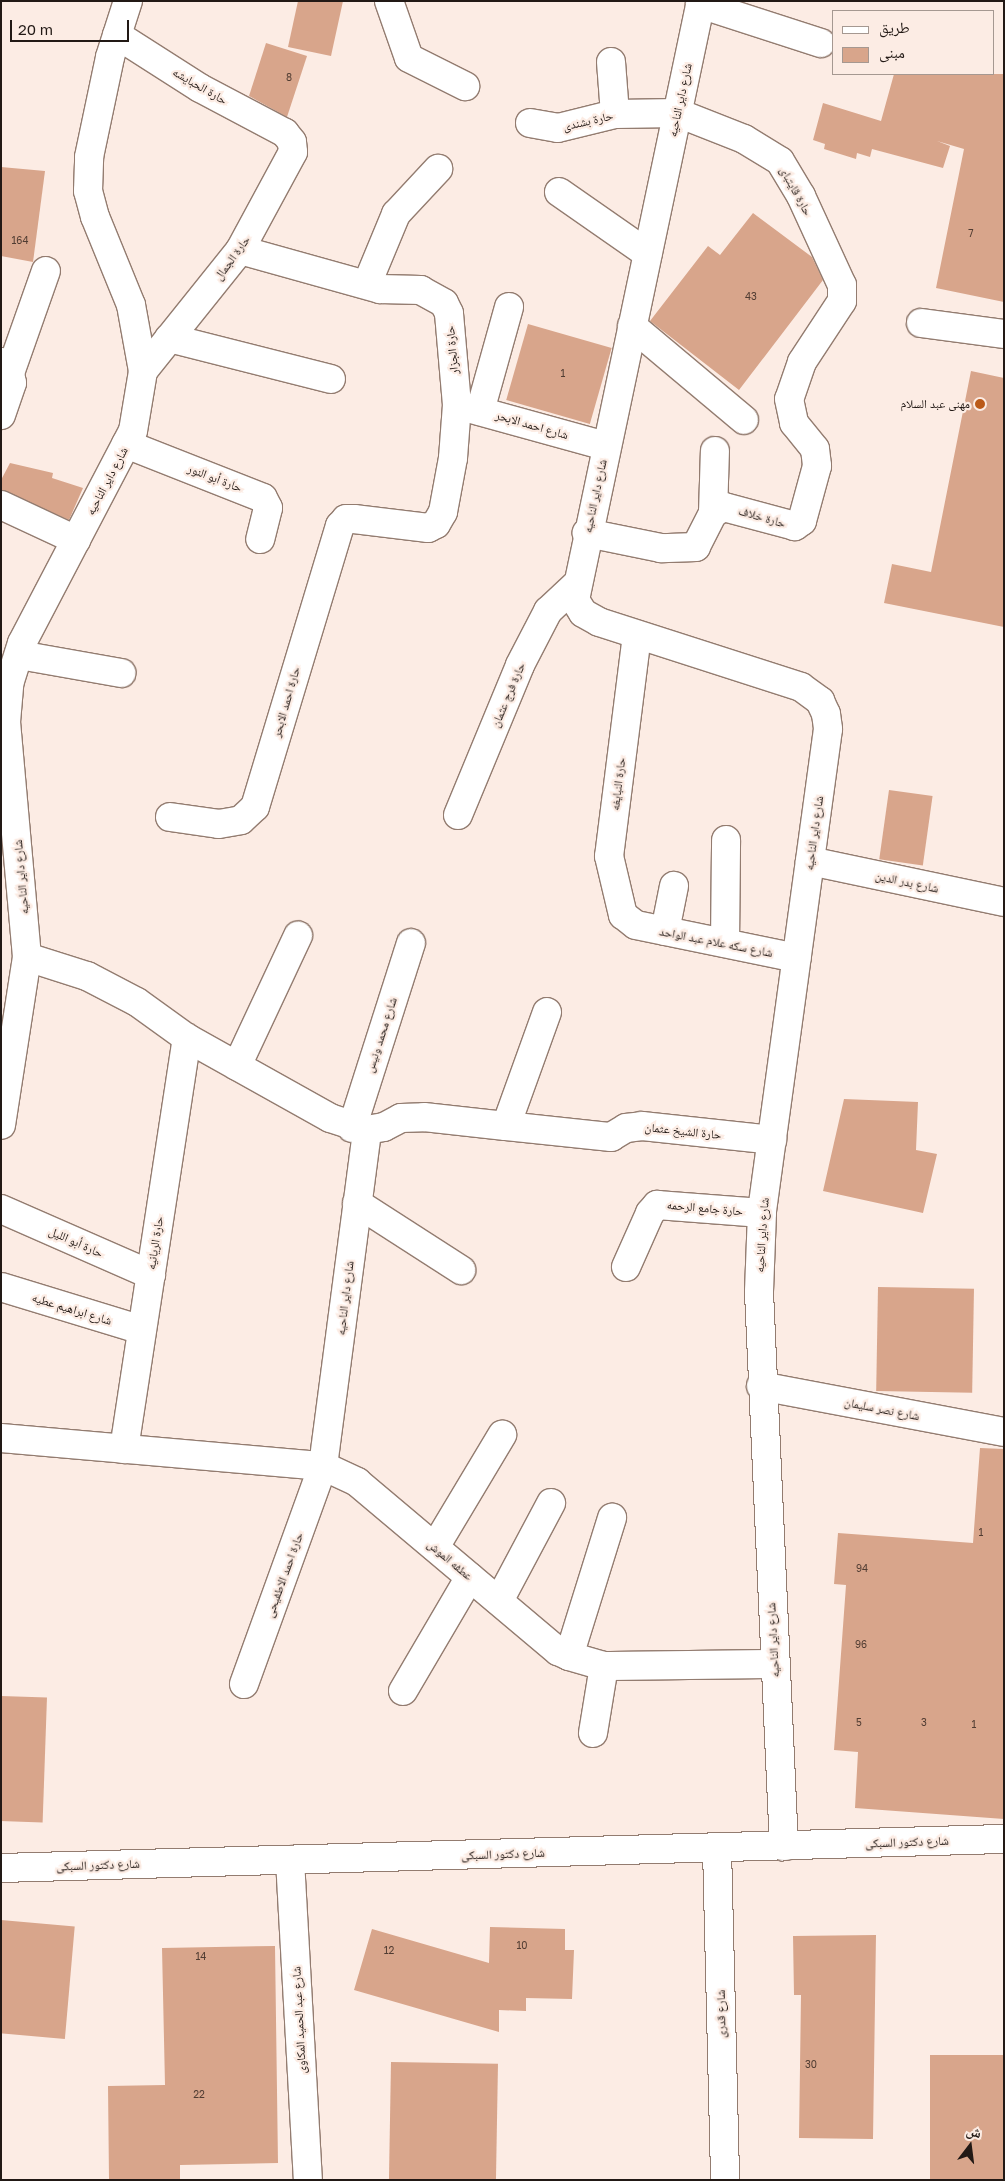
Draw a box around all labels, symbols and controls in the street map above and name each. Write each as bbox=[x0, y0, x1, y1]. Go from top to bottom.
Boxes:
scale bar bbox=[12, 10, 131, 42]
legend bbox=[832, 10, 995, 75]
text: طريق bbox=[879, 18, 910, 36]
text: 20 m bbox=[18, 20, 53, 38]
text: مبنى bbox=[879, 43, 905, 61]
street label: شارع داير الناحيه bbox=[665, 62, 695, 138]
street label: حارة الحبايشه bbox=[170, 65, 230, 107]
house number: 8 bbox=[286, 72, 292, 84]
street label: حارة بشندى bbox=[562, 108, 614, 134]
street label: حارة قايتباى bbox=[777, 164, 815, 218]
house number: 7 bbox=[968, 228, 974, 240]
street label: حارة الجمال bbox=[211, 233, 253, 283]
house number: 164 bbox=[12, 235, 28, 247]
house number: 43 bbox=[745, 291, 757, 303]
street label: حارة الجزار bbox=[443, 325, 461, 375]
house number: 1 bbox=[561, 368, 565, 380]
place label: مهنى عبد السلام bbox=[900, 397, 970, 411]
marker: مهنى عبد السلام bbox=[974, 398, 986, 410]
street label: شارع احمد الابحر bbox=[494, 408, 570, 442]
street label: شارع داير الناحيه bbox=[83, 445, 131, 517]
street label: شارع داير الناحيه bbox=[580, 458, 610, 534]
street label: حارة أبو النور bbox=[186, 461, 244, 495]
street label: حارة خلاف bbox=[737, 503, 787, 531]
street label: حارة فرج عثمان bbox=[488, 660, 528, 730]
street label: حارة احمد الابحر bbox=[269, 665, 303, 739]
street label: حارة النبايغه bbox=[608, 757, 628, 811]
street label: شارع داير الناحيه bbox=[802, 795, 826, 871]
street label: شارع داير الناحيه bbox=[11, 839, 31, 915]
street label: شارع بدر الدين bbox=[874, 868, 940, 896]
street label: شارع سكه علام عبد الواحد bbox=[658, 924, 774, 960]
street label: شارع محمد ونيس bbox=[362, 996, 400, 1074]
street label: حارة الشيخ عثمان bbox=[644, 1120, 722, 1142]
street label: شارع داير الناحيه bbox=[752, 1197, 772, 1273]
street label: حارة جامع الرحمه bbox=[666, 1198, 744, 1218]
street label: حارة الريانيه bbox=[144, 1215, 166, 1271]
street label: حارة أبو الليل bbox=[47, 1224, 105, 1260]
street label: شارع داير الناحيه bbox=[333, 1260, 357, 1336]
street label: شارع ابراهيم عطيه bbox=[30, 1290, 114, 1328]
street label: شارع نصر سليمان bbox=[843, 1395, 921, 1423]
house number: 1 bbox=[979, 1527, 983, 1539]
street label: حارة احمد الاطفيحى bbox=[262, 1530, 306, 1620]
street label: عطفه الموش bbox=[424, 1537, 476, 1583]
house number: 94 bbox=[856, 1563, 868, 1575]
street label: شارع داير الناحيه bbox=[764, 1602, 782, 1678]
house number: 96 bbox=[855, 1639, 867, 1651]
house number: 5 bbox=[856, 1717, 862, 1729]
house number: 3 bbox=[921, 1717, 927, 1729]
house number: 1 bbox=[972, 1719, 976, 1731]
street label: شارع دكتور السبكى bbox=[865, 1833, 949, 1851]
street label: شارع دكتور السبكى bbox=[461, 1845, 545, 1863]
street label: شارع دكتور السبكى bbox=[56, 1856, 140, 1874]
house number: 10 bbox=[516, 1940, 528, 1952]
house number: 12 bbox=[384, 1945, 394, 1957]
house number: 14 bbox=[196, 1951, 206, 1963]
street label: شارع عبد الحميد المكاوى bbox=[289, 1966, 309, 2074]
street label: شارع قدرى bbox=[713, 1990, 729, 2038]
house number: 30 bbox=[805, 2059, 817, 2071]
house number: 22 bbox=[193, 2089, 205, 2101]
north arrow bbox=[945, 2121, 995, 2171]
text: ش bbox=[965, 2121, 983, 2141]

